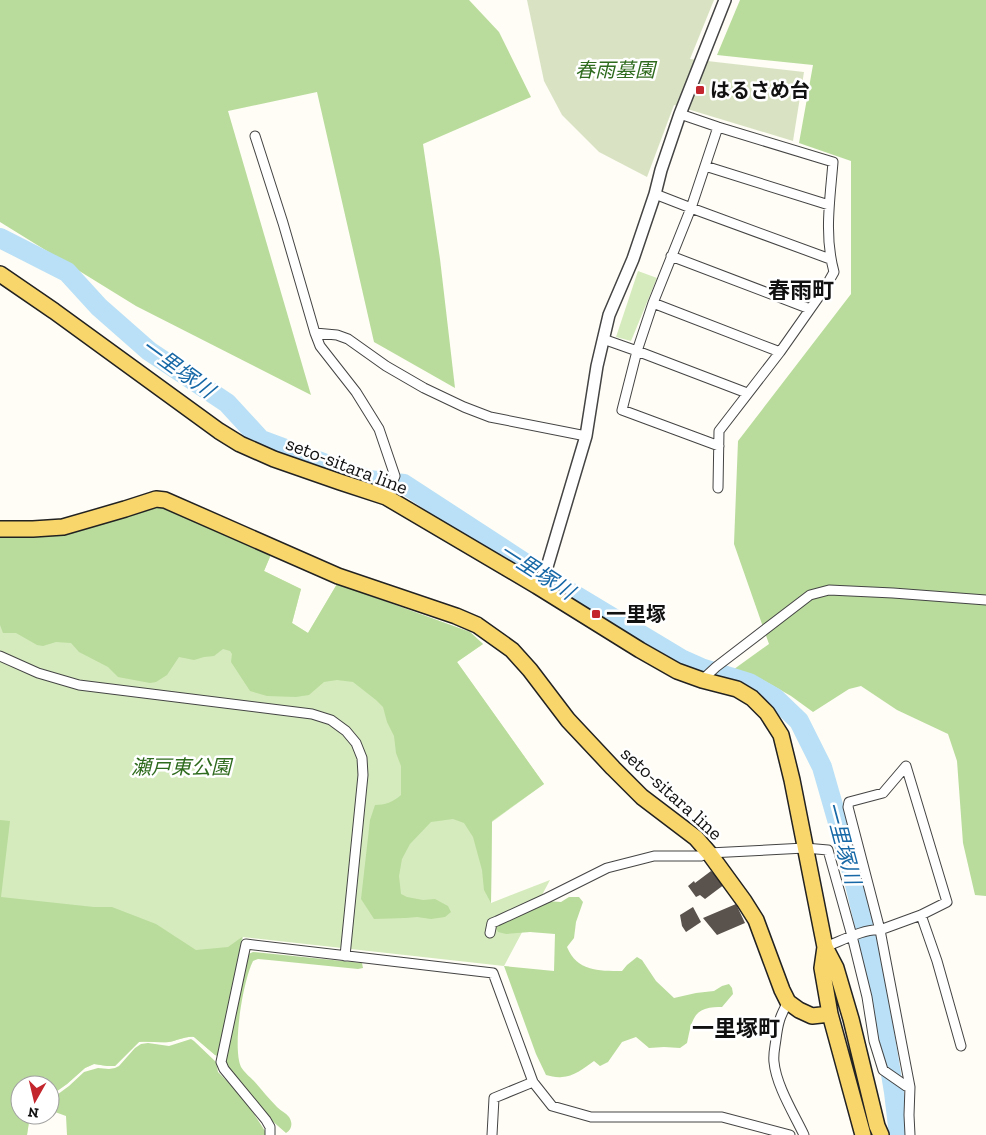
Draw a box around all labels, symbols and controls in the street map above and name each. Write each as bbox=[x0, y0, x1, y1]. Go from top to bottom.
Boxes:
park label: 春雨墓園 bbox=[575, 58, 658, 82]
place label: はるさめ台 bbox=[710, 78, 810, 102]
marker: はるさめ台 bbox=[694, 84, 706, 96]
district label: 春雨町 bbox=[768, 277, 834, 304]
water label: 一里塚川 bbox=[137, 333, 221, 404]
street label: seto-sitara line bbox=[283, 431, 411, 499]
water label: 一里塚川 bbox=[495, 538, 581, 605]
place label: 一里塚 bbox=[606, 602, 666, 626]
marker: 一里塚 bbox=[590, 608, 602, 620]
street label: seto-sitara line bbox=[616, 741, 728, 845]
park label: 瀬戸東公園 bbox=[131, 755, 234, 779]
water label: 一里塚川 bbox=[820, 799, 866, 889]
district label: 一里塚町 bbox=[692, 1015, 780, 1042]
north arrow bbox=[10, 1075, 60, 1125]
text: N bbox=[26, 1103, 40, 1122]

